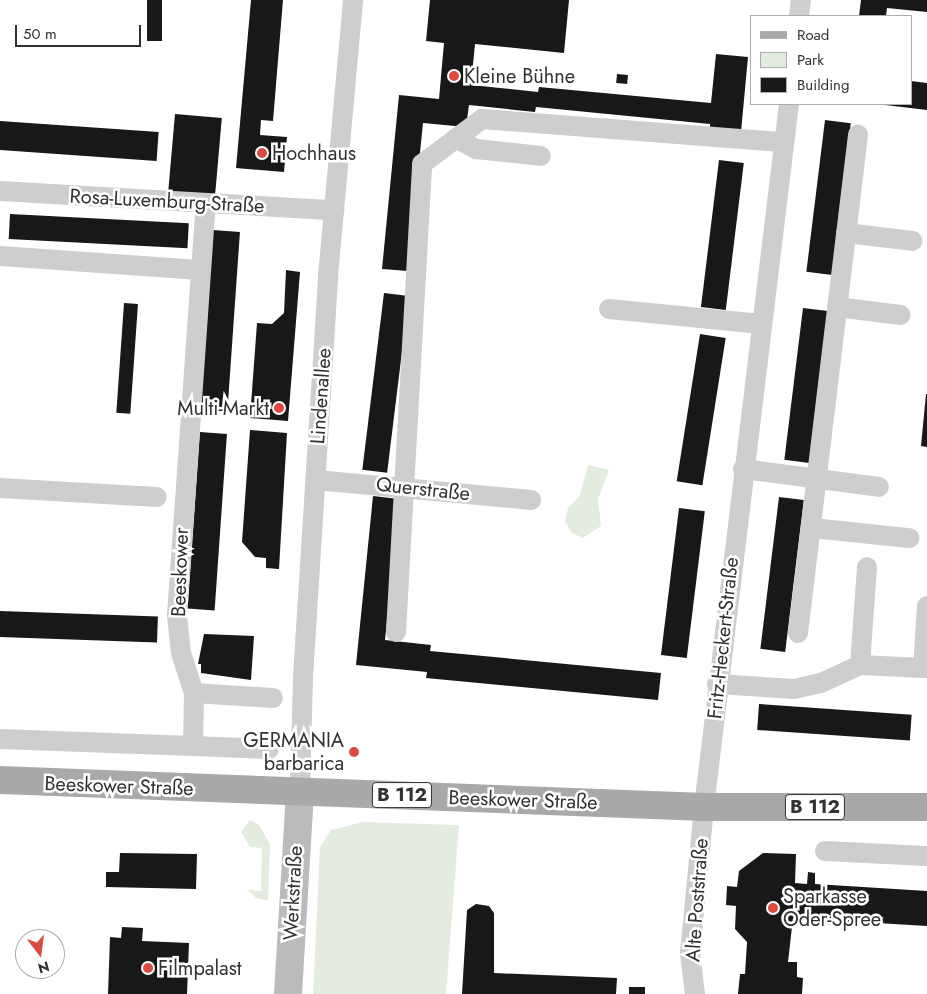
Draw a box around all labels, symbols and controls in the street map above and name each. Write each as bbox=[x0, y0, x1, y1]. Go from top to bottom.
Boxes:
scale bar bbox=[18, 15, 144, 47]
legend bbox=[750, 15, 912, 105]
text: 50 m bbox=[23, 23, 57, 45]
text: Road bbox=[797, 24, 829, 46]
text: Park bbox=[797, 49, 824, 71]
place label: Kleine Bühne bbox=[464, 64, 575, 88]
marker: Kleine Bühne bbox=[448, 70, 460, 82]
text: Building bbox=[797, 74, 849, 96]
place label: Hochhaus bbox=[272, 141, 356, 165]
marker: Hochhaus bbox=[256, 147, 268, 159]
street label: Rosa-Luxemburg-Straße bbox=[69, 184, 265, 218]
street label: Lindenallee bbox=[306, 347, 336, 445]
place label: Multi-Markt bbox=[177, 396, 269, 420]
marker: Multi-Markt bbox=[273, 402, 285, 414]
street label: Querstraße bbox=[375, 472, 471, 506]
street label: Beeskower bbox=[166, 527, 194, 617]
street label: Fritz-Heckert-Straße bbox=[703, 556, 743, 720]
place label: GERMANIA barbarica bbox=[243, 728, 344, 775]
marker: GERMANIA barbarica bbox=[348, 746, 360, 758]
street label: Beeskower Straße bbox=[44, 771, 194, 801]
road number: B 112 bbox=[371, 778, 433, 812]
street label: Beeskower Straße bbox=[448, 785, 598, 815]
road number: B 112 bbox=[784, 790, 846, 824]
street label: Alte Poststraße bbox=[681, 837, 713, 963]
street label: Werkstraße bbox=[279, 845, 307, 941]
place label: Sparkasse Oder-Spree bbox=[783, 884, 881, 931]
marker: Sparkasse Oder-Spree bbox=[767, 902, 779, 914]
north arrow bbox=[15, 929, 65, 979]
text: N bbox=[36, 956, 52, 979]
place label: Filmpalast bbox=[158, 956, 241, 980]
marker: Filmpalast bbox=[142, 962, 154, 974]

